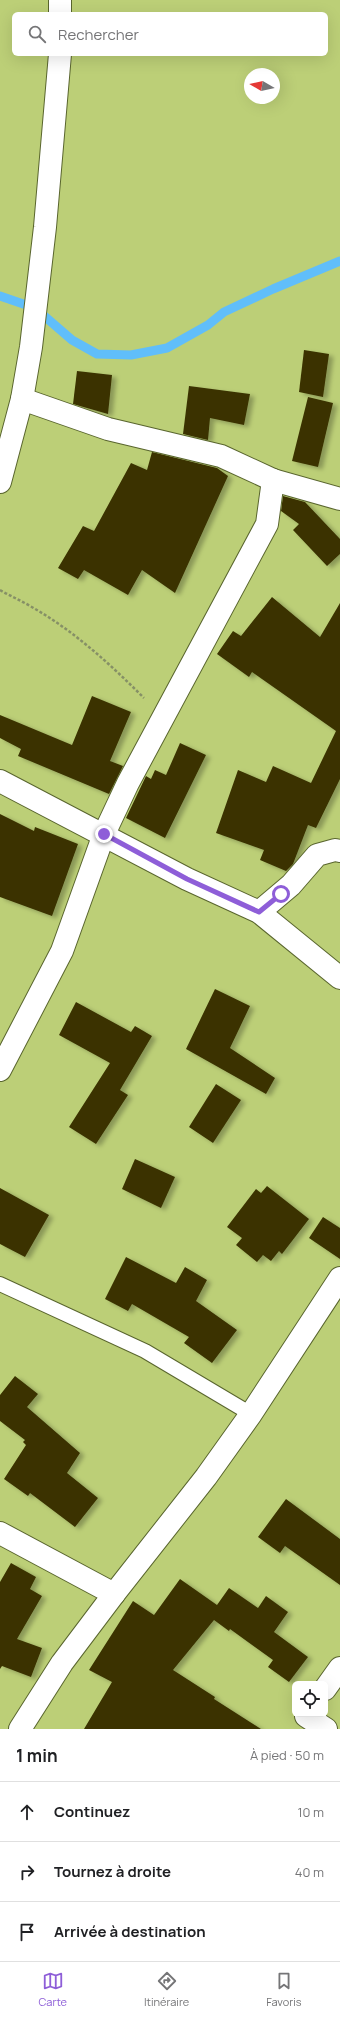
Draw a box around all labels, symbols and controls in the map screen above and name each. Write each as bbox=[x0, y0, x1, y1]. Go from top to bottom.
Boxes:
search box bbox=[12, 12, 328, 56]
icon: search bbox=[26, 23, 48, 45]
text: Rechercher bbox=[58, 24, 139, 45]
north arrow bbox=[244, 68, 280, 104]
route end bbox=[95, 825, 113, 843]
route start bbox=[272, 885, 290, 903]
map controls bbox=[292, 1681, 328, 1717]
button: locate bbox=[292, 1681, 328, 1717]
text: 1 min bbox=[16, 1744, 58, 1767]
text: À pied · 50 m bbox=[250, 1746, 324, 1764]
icon: ahead bbox=[16, 1801, 38, 1823]
text: Continuez bbox=[54, 1801, 130, 1822]
text: 10 m bbox=[297, 1803, 324, 1821]
icon: right bbox=[16, 1861, 38, 1883]
text: Tournez à droite bbox=[54, 1861, 171, 1882]
text: 40 m bbox=[295, 1863, 324, 1881]
icon: arrive bbox=[16, 1921, 38, 1943]
text: Arrivée à destination bbox=[54, 1921, 206, 1942]
tab: Carte bbox=[38, 1970, 67, 2009]
tab: Itinéraire bbox=[144, 1970, 189, 2009]
tab: Favoris bbox=[266, 1970, 302, 2009]

